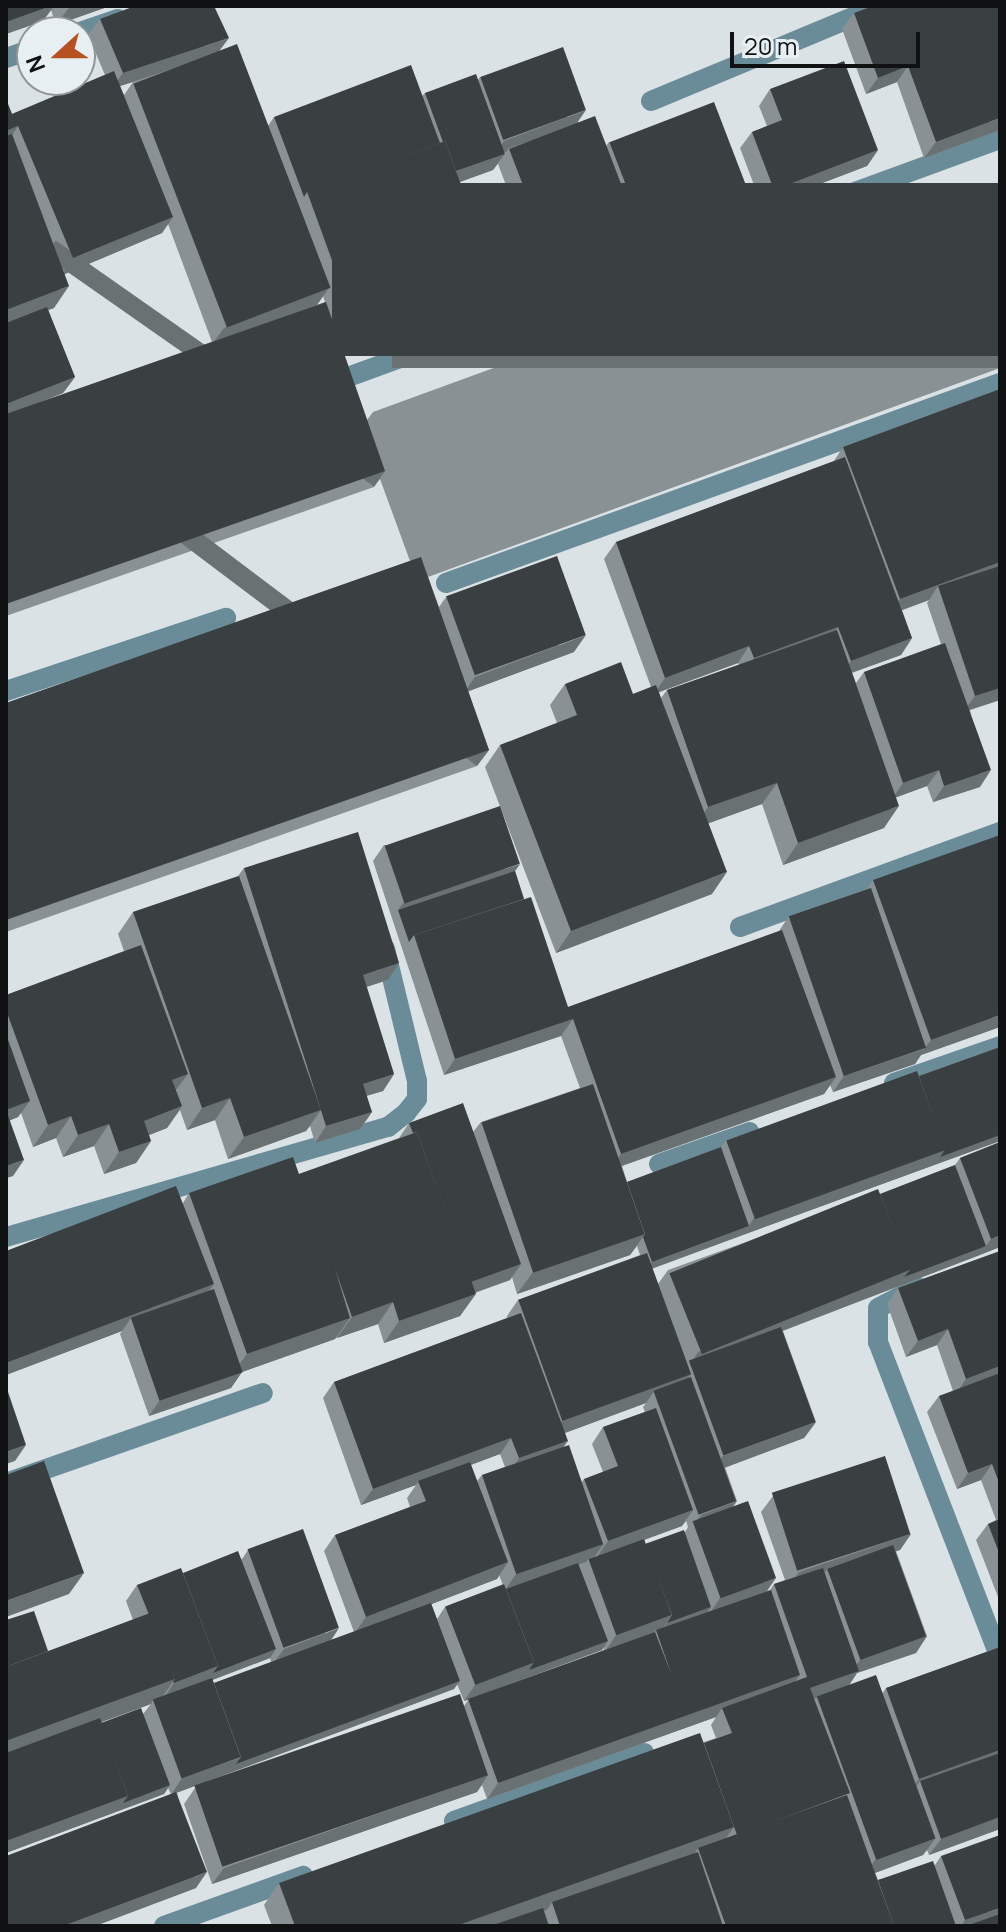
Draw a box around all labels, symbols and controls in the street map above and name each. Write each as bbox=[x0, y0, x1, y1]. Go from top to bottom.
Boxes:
north arrow bbox=[16, 16, 96, 96]
scale bar bbox=[734, 16, 924, 66]
text: 20 m bbox=[744, 29, 797, 62]
text: N bbox=[19, 51, 52, 77]

